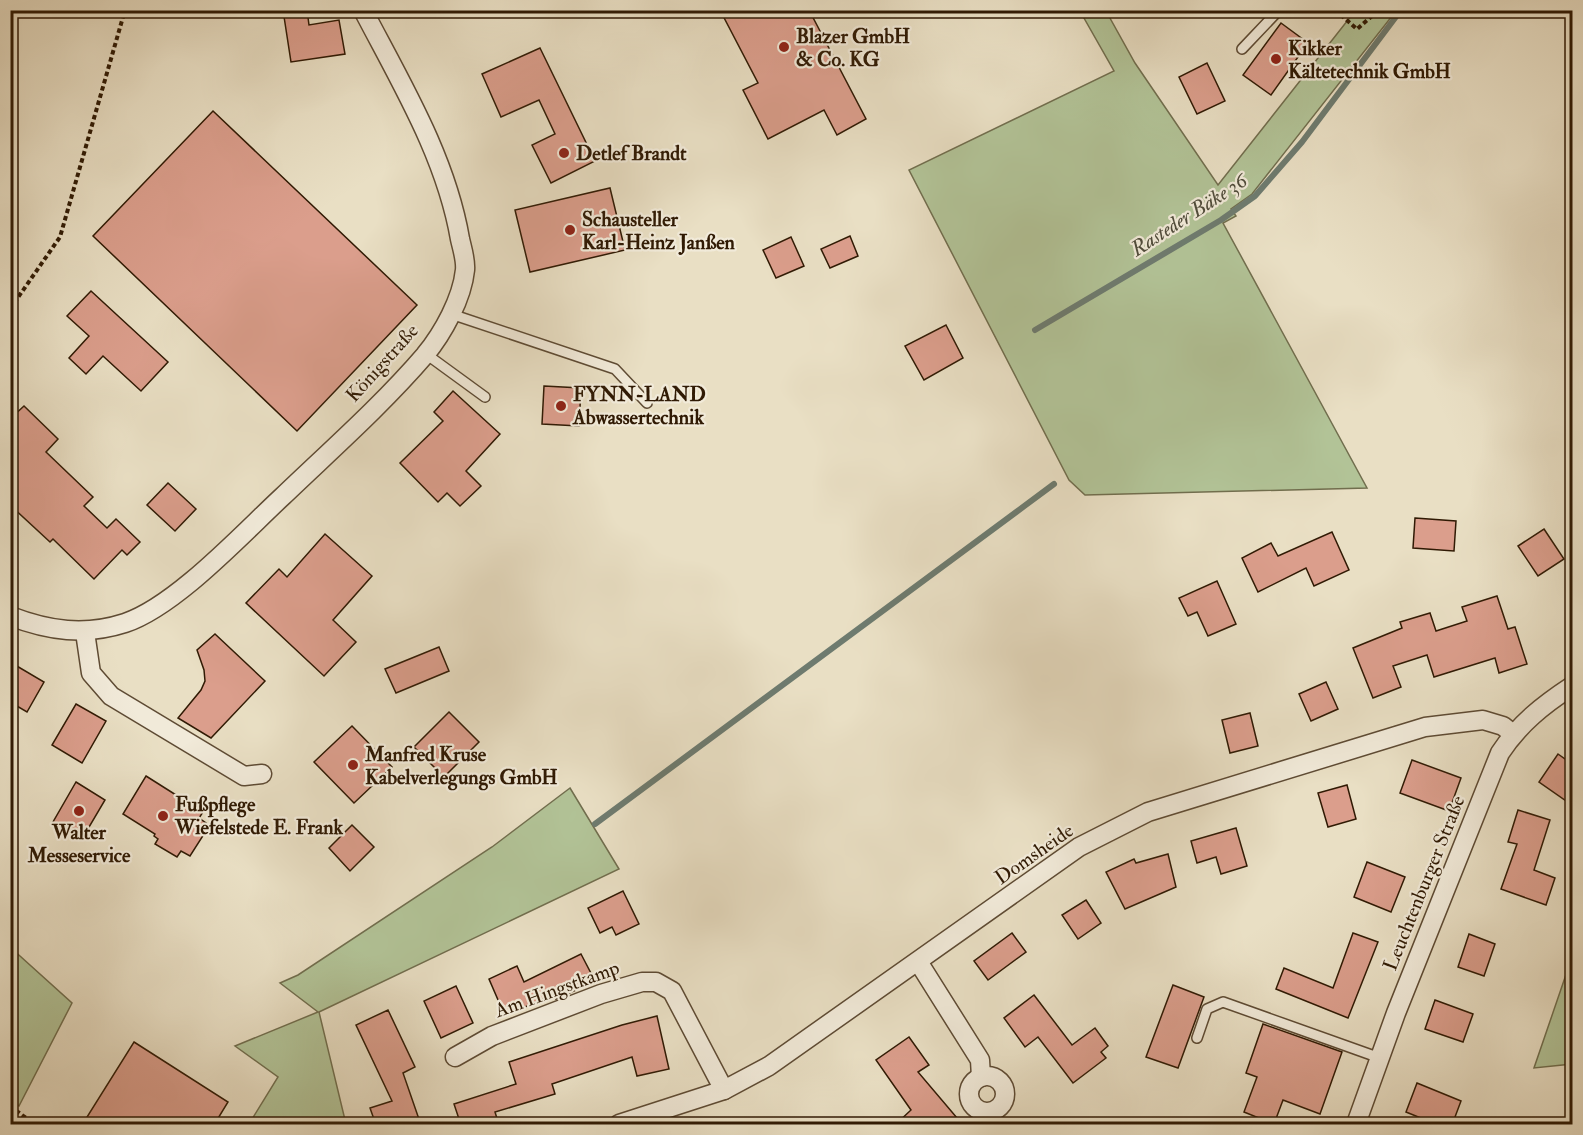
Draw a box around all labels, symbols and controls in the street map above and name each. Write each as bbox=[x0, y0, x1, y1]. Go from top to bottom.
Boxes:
place label: Blazer GmbH & Co. KG bbox=[796, 24, 910, 72]
place label: Kikker Kältetechnik GmbH bbox=[1288, 36, 1451, 84]
marker: Blazer GmbH & Co. KG bbox=[777, 40, 791, 54]
marker: Kikker Kältetechnik GmbH bbox=[1269, 52, 1283, 66]
place label: Detlef Brandt bbox=[576, 141, 687, 166]
marker: Detlef Brandt bbox=[557, 146, 571, 160]
water label: Rasteder Bäke 36 bbox=[1125, 167, 1254, 263]
place label: Schausteller Karl-Heinz Janßen bbox=[582, 207, 736, 255]
marker: Schausteller Karl-Heinz Janßen bbox=[563, 223, 577, 237]
street label: Königstraße bbox=[340, 319, 424, 407]
place label: FYNN-LAND Abwassertechnik bbox=[572, 382, 706, 430]
marker: FYNN-LAND Abwassertechnik bbox=[554, 399, 568, 413]
place label: Manfred Kruse Kabelverlegungs GmbH bbox=[364, 742, 558, 791]
marker: Manfred Kruse Kabelverlegungs GmbH bbox=[346, 758, 360, 772]
place label: Fußpflege Wiefelstede E. Frank bbox=[174, 792, 343, 840]
street label: Leuchtenburger Straße bbox=[1377, 792, 1471, 974]
marker: Walter Messeservice bbox=[72, 804, 86, 818]
marker: Fußpflege Wiefelstede E. Frank bbox=[156, 809, 170, 823]
street label: Domsheide bbox=[990, 818, 1078, 890]
place label: Walter Messeservice bbox=[27, 820, 131, 868]
street label: Am Hingstkamp bbox=[490, 955, 623, 1024]

